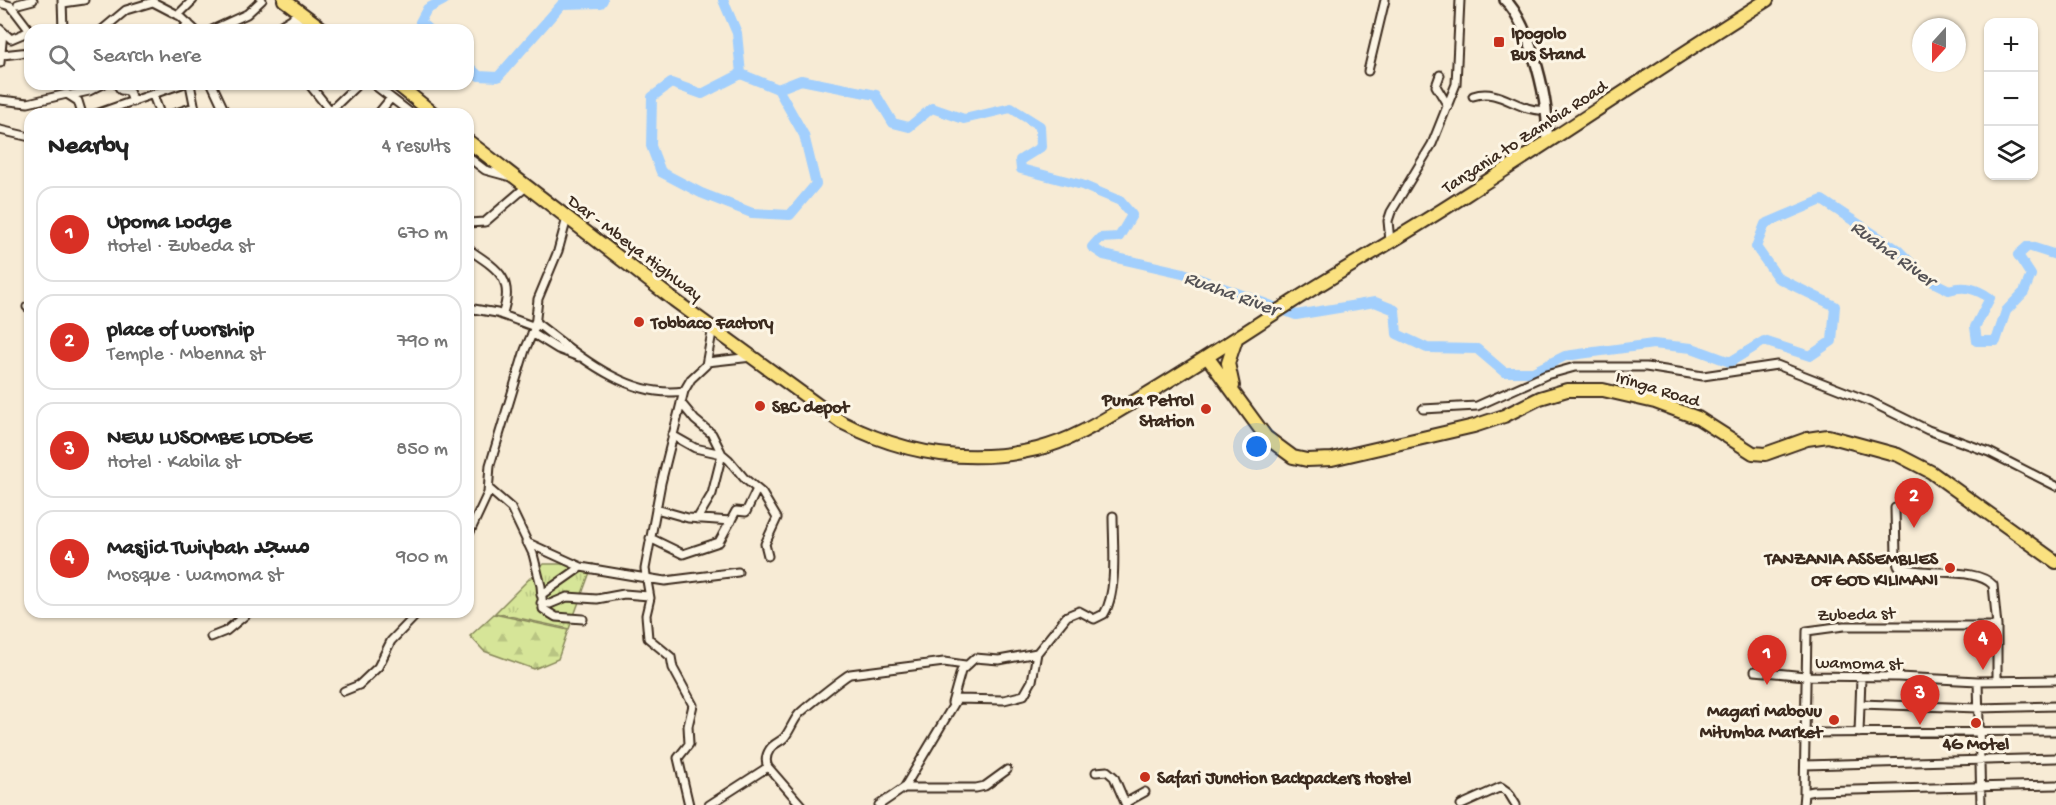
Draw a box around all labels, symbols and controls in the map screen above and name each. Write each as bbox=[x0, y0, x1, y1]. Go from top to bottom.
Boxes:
north arrow bbox=[1912, 18, 1966, 72]
map controls bbox=[1984, 18, 2038, 180]
button: + bbox=[1984, 18, 2038, 72]
search box bbox=[24, 24, 474, 90]
place label: Ipogolo Bus Stand bbox=[1510, 24, 1587, 66]
marker: Ipogolo Bus Stand bbox=[1492, 35, 1506, 49]
icon: search bbox=[45, 41, 78, 74]
text: Search here bbox=[93, 44, 201, 70]
button: − bbox=[1984, 72, 2038, 126]
street label: Tanzania to Zambia Road bbox=[1438, 76, 1613, 200]
button: layers bbox=[1984, 126, 2038, 180]
text: Nearby bbox=[48, 132, 129, 163]
text: 4 results bbox=[382, 136, 450, 159]
street label: Dar - Mbeya Highway bbox=[562, 191, 706, 307]
text: Upoma Lodge bbox=[107, 210, 231, 236]
water label: Ruaha River bbox=[1845, 217, 1942, 295]
text: 1 bbox=[65, 223, 74, 246]
text: 670 m bbox=[397, 223, 448, 246]
text: Hotel · Zubeda st bbox=[107, 236, 254, 259]
water label: Ruaha River bbox=[1181, 268, 1285, 324]
place label: Tobbaco Factory bbox=[649, 314, 773, 335]
marker: Tobbaco Factory bbox=[632, 315, 646, 329]
text: place of worship bbox=[107, 318, 254, 344]
text: 2 bbox=[65, 331, 74, 354]
text: 790 m bbox=[397, 331, 448, 354]
text: Temple · Mbenna st bbox=[107, 344, 265, 367]
street label: Iringa Road bbox=[1613, 368, 1703, 414]
place label: Puma Petrol Station bbox=[1101, 391, 1194, 433]
place label: SBC depot bbox=[772, 398, 851, 419]
marker: SBC depot bbox=[753, 399, 767, 413]
marker: Puma Petrol Station bbox=[1199, 402, 1213, 416]
text: NEW LUSOMBE LODGE bbox=[107, 426, 312, 452]
your location bbox=[1242, 432, 1271, 461]
text: 3 bbox=[64, 439, 75, 462]
text: 850 m bbox=[396, 439, 448, 462]
text: Hotel · Kabila st bbox=[107, 452, 240, 475]
pin: 2 bbox=[1894, 478, 1934, 528]
text: Masjid Twiybah مسجد bbox=[107, 536, 310, 562]
text: 4 bbox=[65, 547, 74, 570]
text: 900 m bbox=[396, 547, 448, 570]
place label: TANZANIA ASSEMBLIES OF GOD KILIMANI bbox=[1763, 550, 1939, 592]
marker: TANZANIA ASSEMBLIES OF GOD KILIMANI bbox=[1943, 561, 1957, 575]
text: Mosque · wamoma st bbox=[107, 565, 283, 588]
street label: Zubeda st bbox=[1817, 604, 1897, 627]
pin: 4 bbox=[1964, 620, 2002, 670]
pin: 1 bbox=[1748, 636, 1786, 685]
street label: wamoma st bbox=[1815, 653, 1904, 676]
pin: 3 bbox=[1900, 676, 1940, 725]
place label: Magari Mabovu Mitumba Market bbox=[1700, 702, 1824, 744]
marker: Magari Mabovu Mitumba Market bbox=[1827, 713, 1841, 727]
marker: 4G Motel bbox=[1969, 716, 1983, 730]
place label: 4G Motel bbox=[1942, 735, 2009, 756]
place label: Safari Junction Backpackers Hostel bbox=[1157, 769, 1411, 790]
marker: Safari Junction Backpackers Hostel bbox=[1138, 770, 1152, 784]

